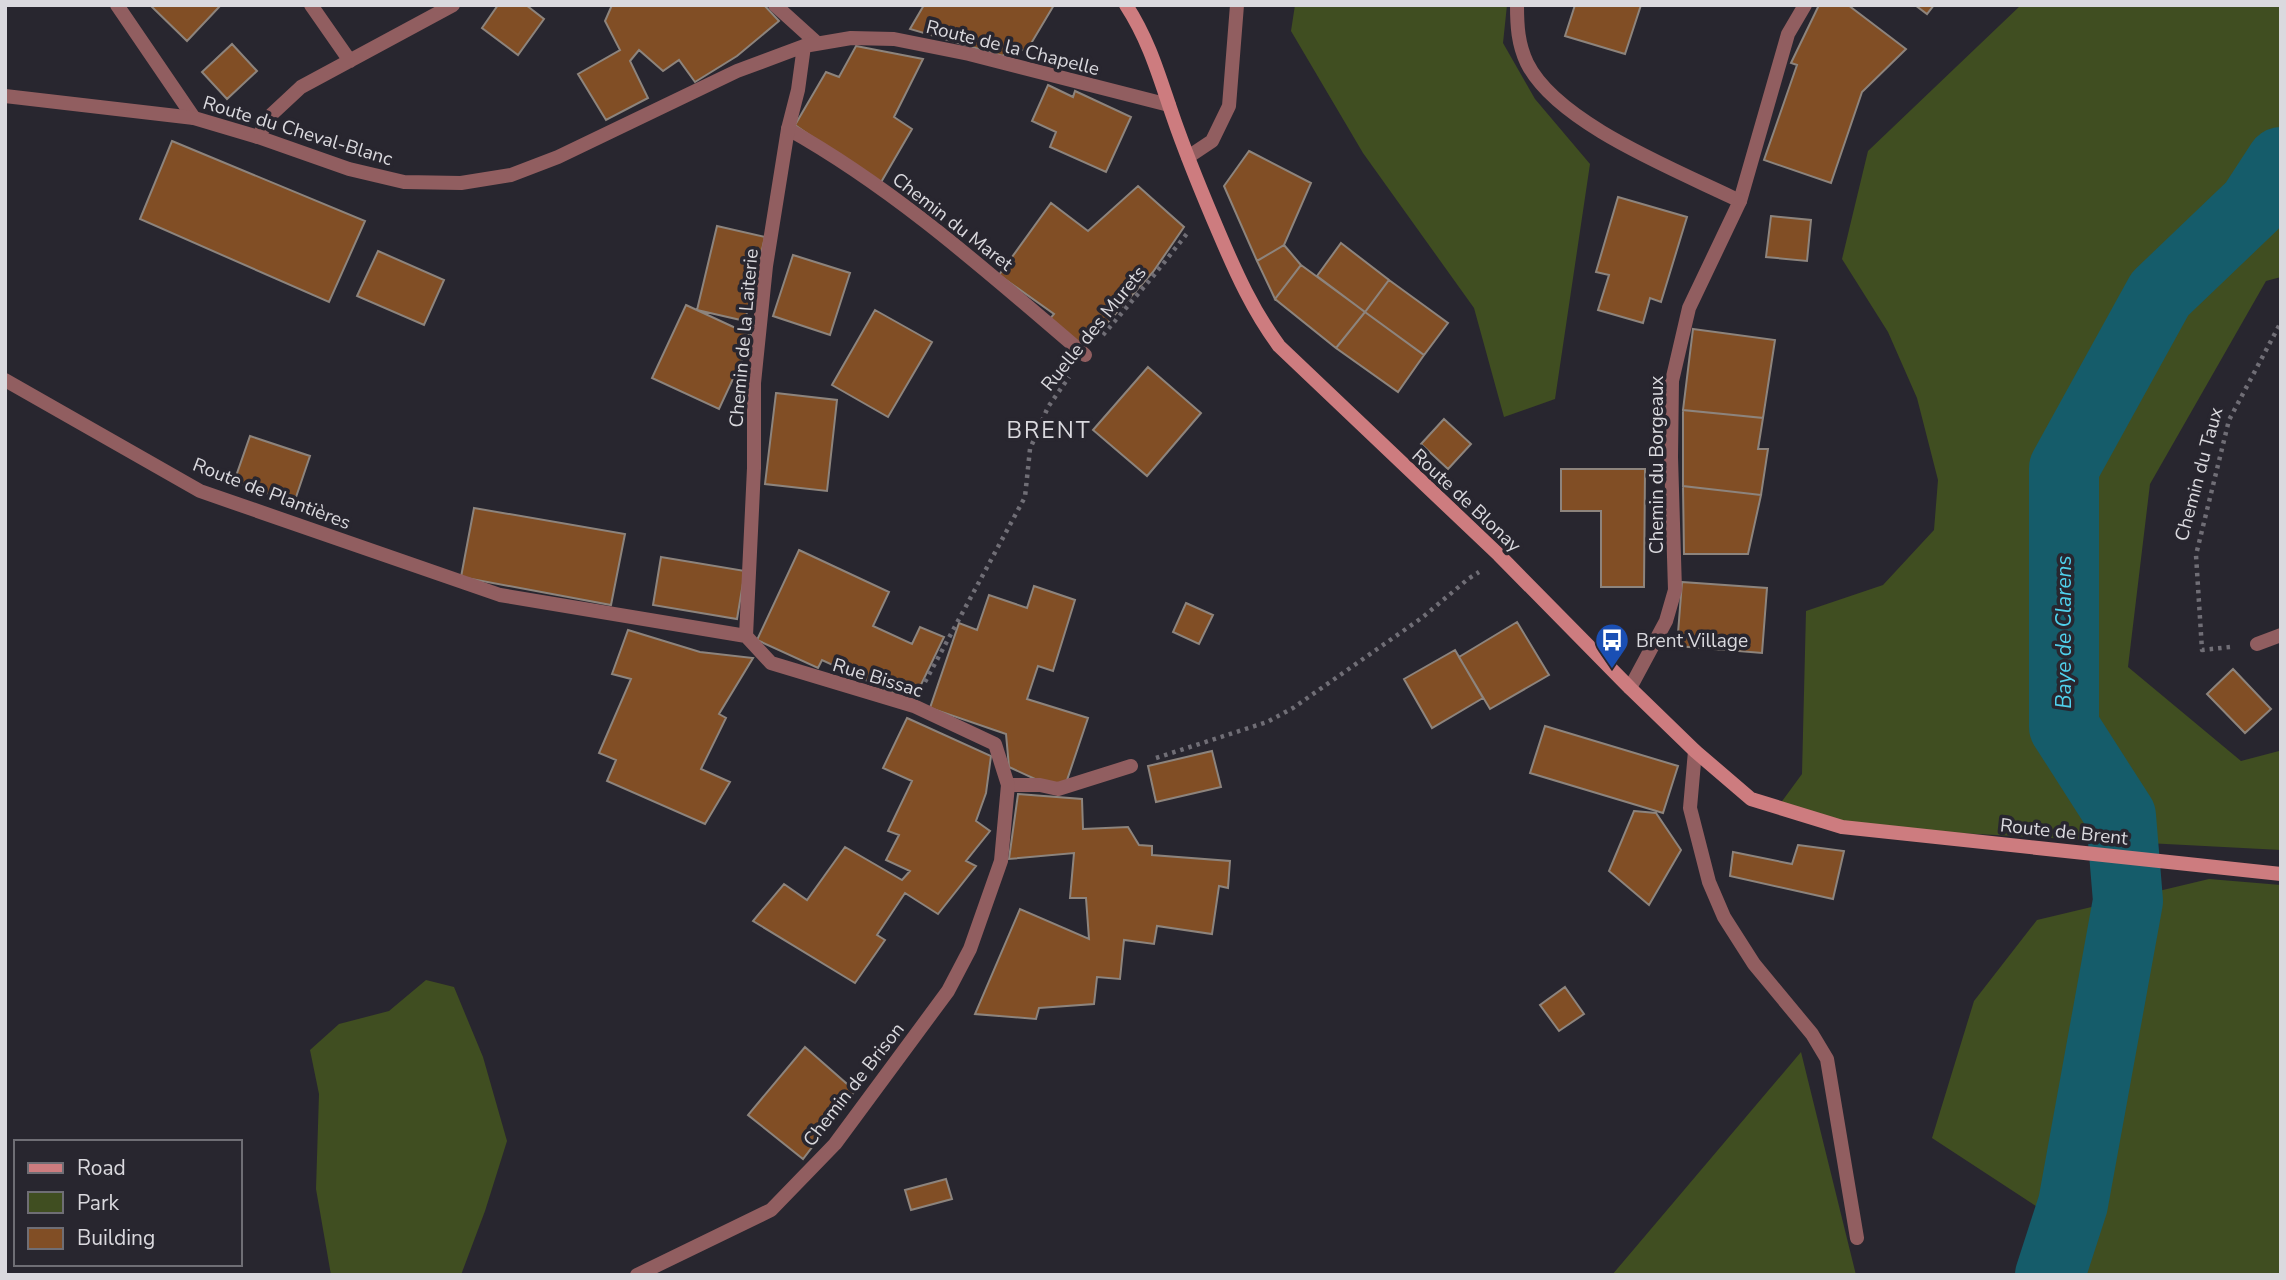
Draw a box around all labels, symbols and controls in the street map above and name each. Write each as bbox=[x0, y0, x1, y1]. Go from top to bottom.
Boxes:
street label: Route de la Chapelle bbox=[923, 14, 1102, 82]
street label: Route du Cheval-Blanc bbox=[200, 90, 396, 172]
street label: Chemin du Maret bbox=[887, 166, 1018, 277]
street label: Chemin de la Laiterie bbox=[723, 248, 765, 429]
street label: Ruelle des Murets bbox=[1035, 260, 1152, 397]
street label: Chemin du Borgeaux bbox=[1644, 376, 1670, 554]
street label: Chemin du Taux bbox=[2169, 405, 2229, 544]
district label: BRENT bbox=[1006, 415, 1092, 446]
street label: Route de Blonay bbox=[1406, 443, 1527, 558]
street label: Route de Plantières bbox=[189, 452, 354, 536]
water label: Baye de Clarens bbox=[2050, 555, 2078, 709]
bus stop icon: Brent Village bbox=[1593, 621, 1631, 670]
place label: Brent Village bbox=[1636, 628, 1748, 654]
street label: Rue Bissac bbox=[830, 652, 926, 704]
street label: Route de Brent bbox=[1999, 812, 2129, 852]
street label: Chemin de Brison bbox=[797, 1017, 910, 1152]
legend bbox=[14, 1140, 242, 1266]
text: Road bbox=[77, 1154, 126, 1182]
text: Park bbox=[77, 1189, 119, 1217]
text: Building bbox=[77, 1224, 155, 1252]

